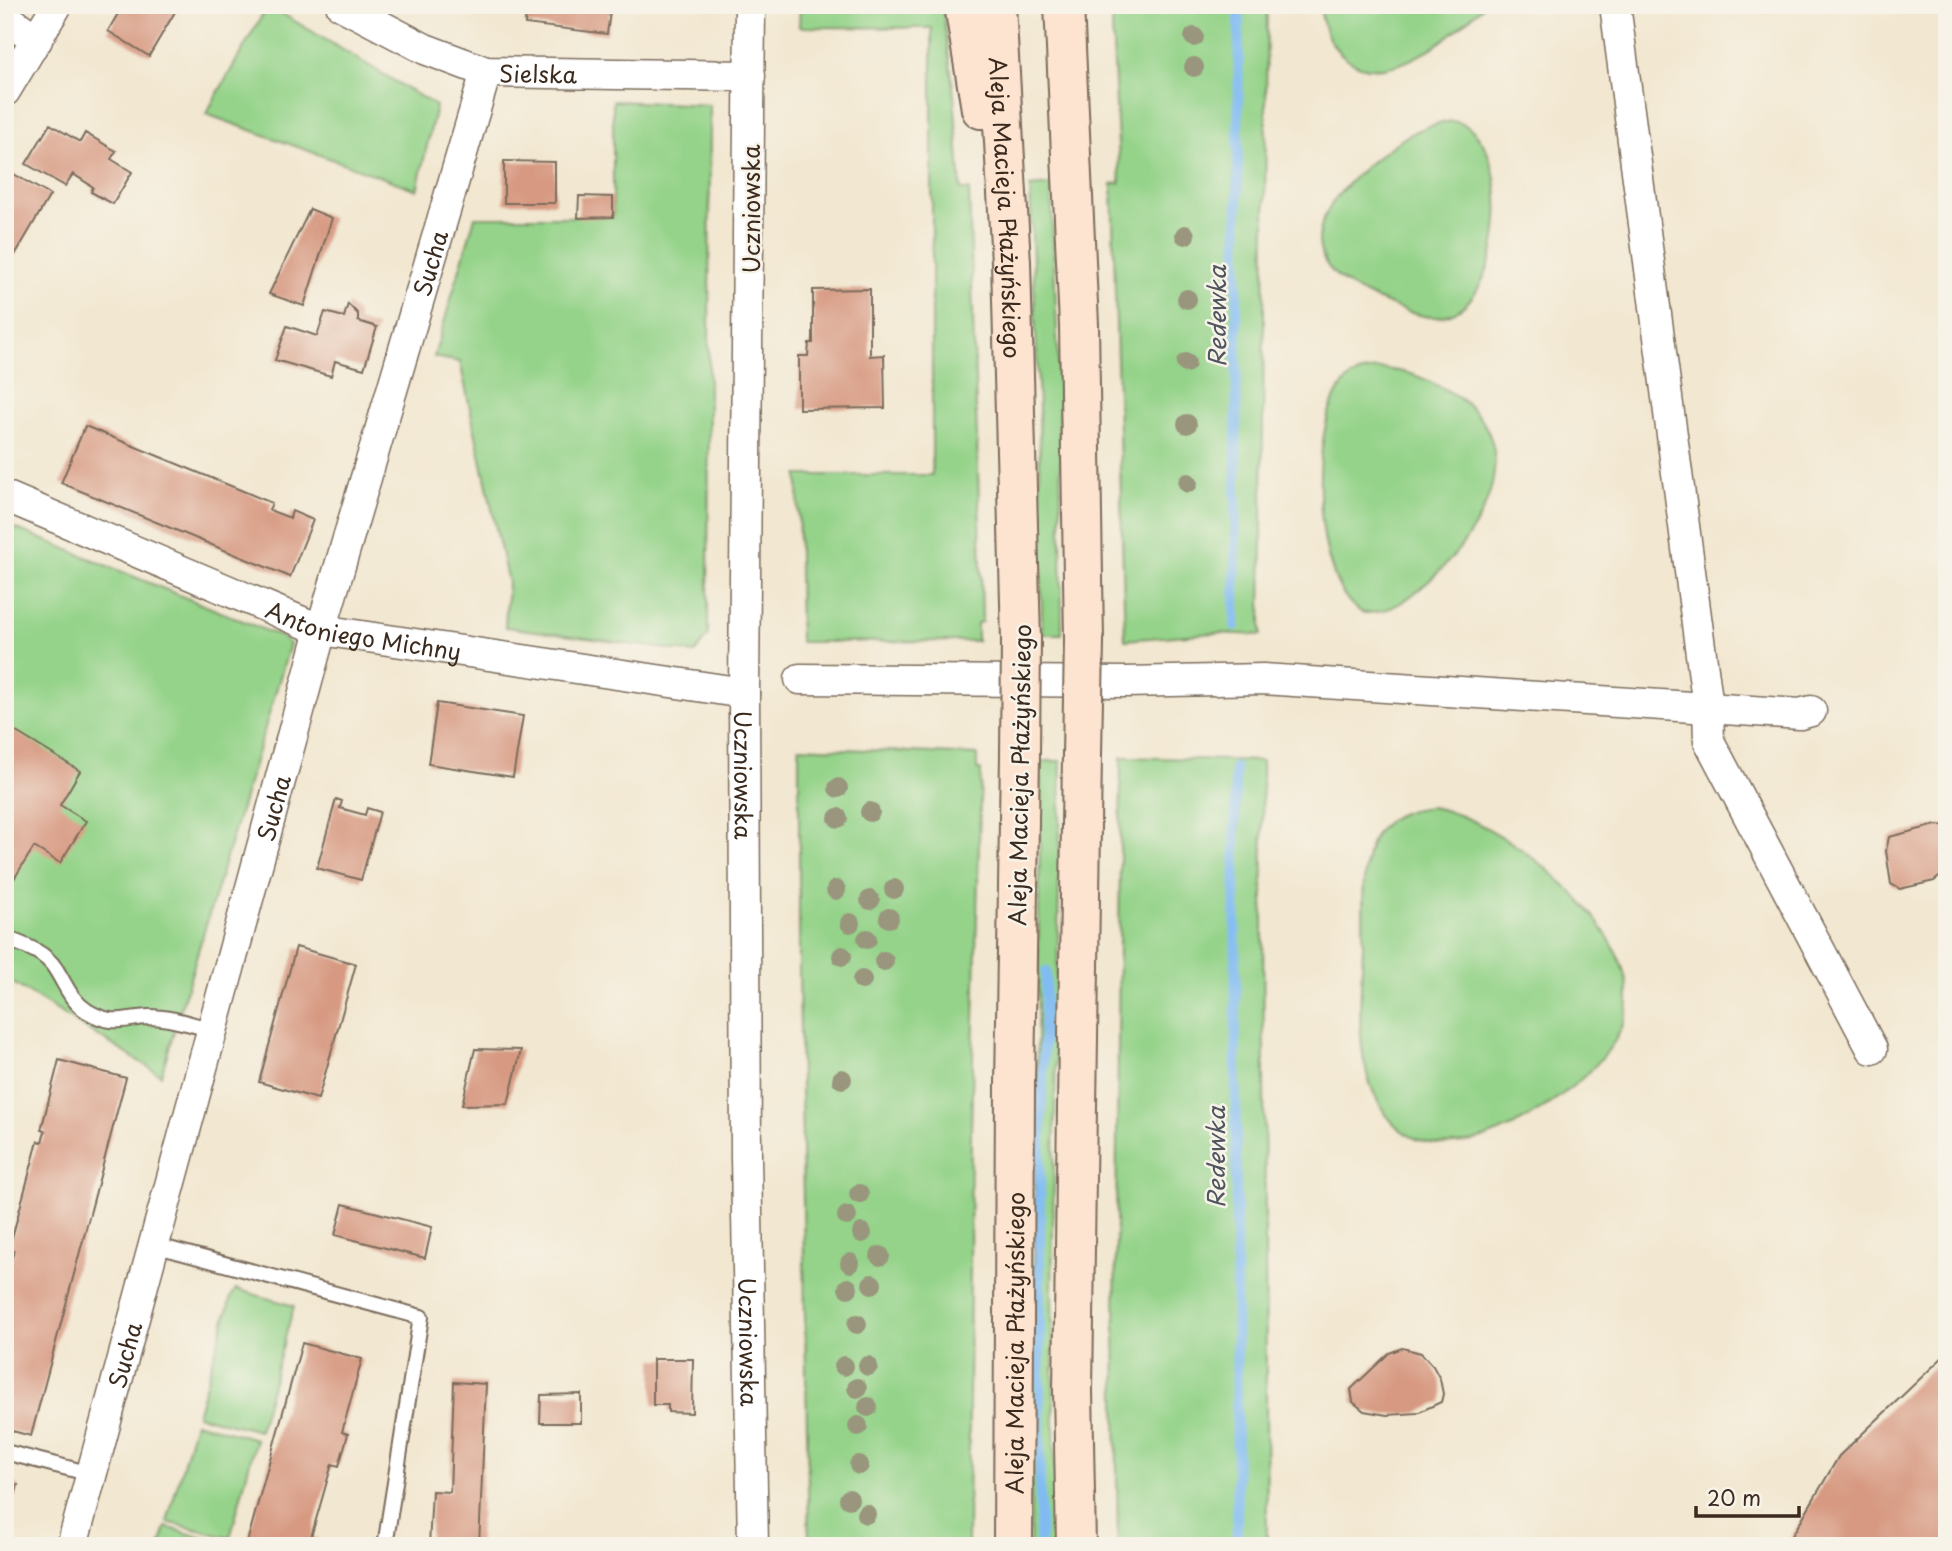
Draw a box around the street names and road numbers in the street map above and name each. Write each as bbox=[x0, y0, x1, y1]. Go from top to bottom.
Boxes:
street label: Sielska bbox=[499, 55, 578, 91]
street label: Aleja Macieja Płażyńskiego bbox=[982, 56, 1031, 359]
street label: Uczniowska bbox=[733, 144, 768, 274]
street label: Sucha bbox=[403, 225, 456, 300]
street label: Antoniego Michny bbox=[261, 591, 464, 668]
street label: Aleja Macieja Płażyńskiego bbox=[999, 624, 1039, 926]
street label: Uczniowska bbox=[727, 710, 762, 840]
street label: Sucha bbox=[247, 770, 299, 845]
street label: Aleja Macieja Płażyńskiego bbox=[996, 1192, 1032, 1494]
street label: Uczniowska bbox=[731, 1277, 768, 1407]
street label: Sucha bbox=[98, 1317, 150, 1392]

